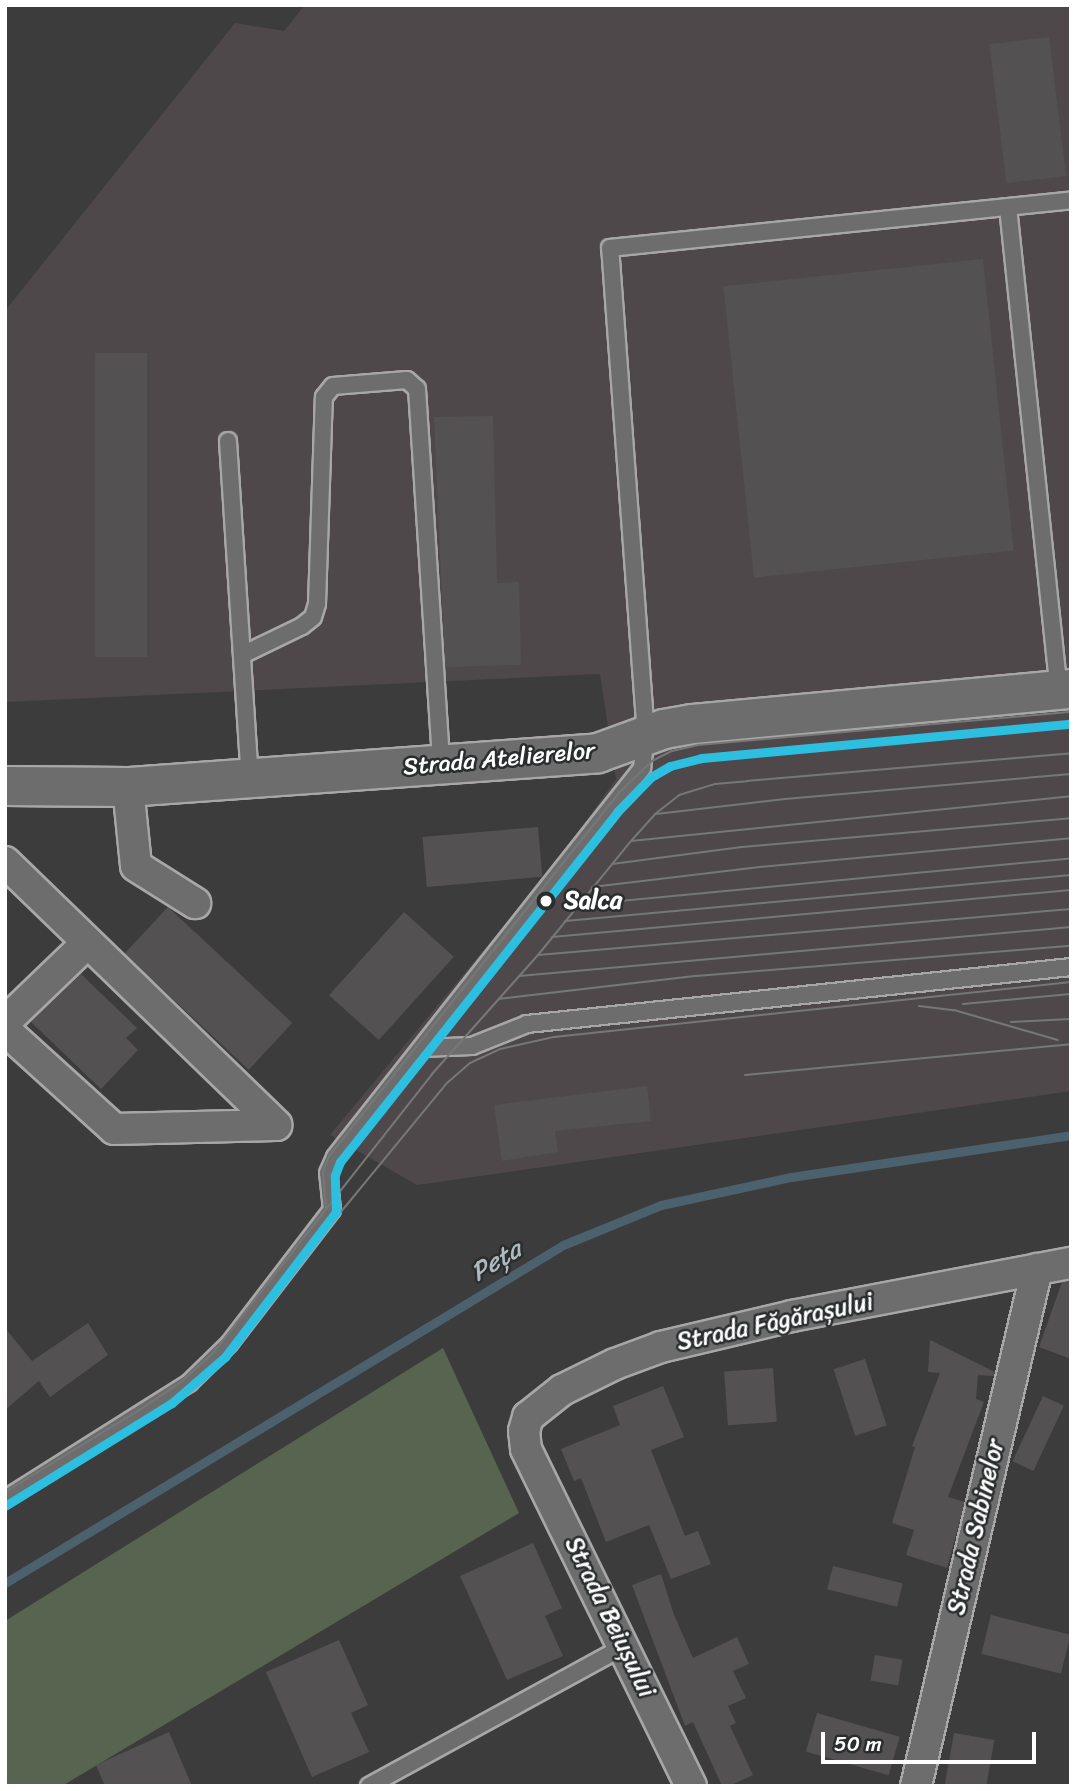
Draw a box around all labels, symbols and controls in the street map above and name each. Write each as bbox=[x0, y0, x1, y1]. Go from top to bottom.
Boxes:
street label: Strada Atelierelor bbox=[402, 736, 596, 782]
place label: Salca bbox=[564, 887, 622, 915]
marker: Salca bbox=[535, 890, 557, 912]
water label: Peța bbox=[465, 1234, 527, 1288]
street label: Strada Făgărașului bbox=[674, 1287, 876, 1357]
street label: Strada Sabinelor bbox=[942, 1437, 1010, 1617]
street label: Strada Beiușului bbox=[559, 1532, 661, 1702]
scale bar bbox=[824, 1718, 1039, 1762]
text: 50 m bbox=[834, 1725, 882, 1763]

